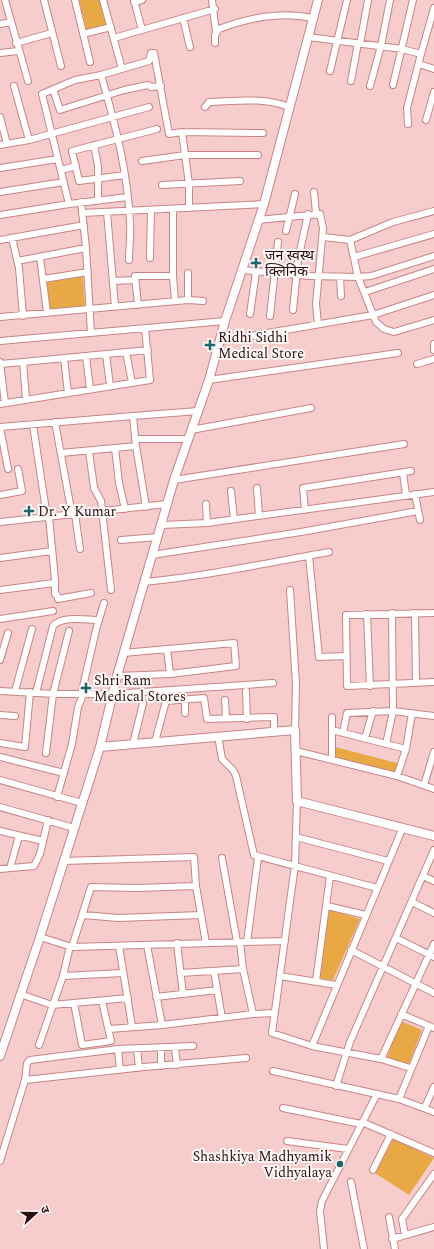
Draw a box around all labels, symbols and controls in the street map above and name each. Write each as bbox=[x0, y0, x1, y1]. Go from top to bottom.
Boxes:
place label: जन स्वस्थ क्लिनिक bbox=[265, 245, 315, 282]
marker: जन स्वस्थ क्लिनिक bbox=[250, 257, 262, 269]
place label: Ridhi Sidhi Medical Store bbox=[218, 327, 304, 364]
marker: Ridhi Sidhi Medical Store bbox=[205, 340, 215, 350]
place label: Dr. Y Kumar bbox=[38, 501, 117, 522]
marker: Dr. Y Kumar bbox=[23, 505, 35, 517]
place label: Shri Ram Medical Stores bbox=[94, 670, 186, 707]
marker: Shri Ram Medical Stores bbox=[81, 683, 91, 693]
place label: Shashkiya Madhyamik Vidhyalaya bbox=[193, 1146, 332, 1183]
marker: Shashkiya Madhyamik Vidhyalaya bbox=[335, 1159, 345, 1169]
north arrow bbox=[16, 1193, 56, 1233]
text: उ bbox=[36, 1204, 54, 1216]

